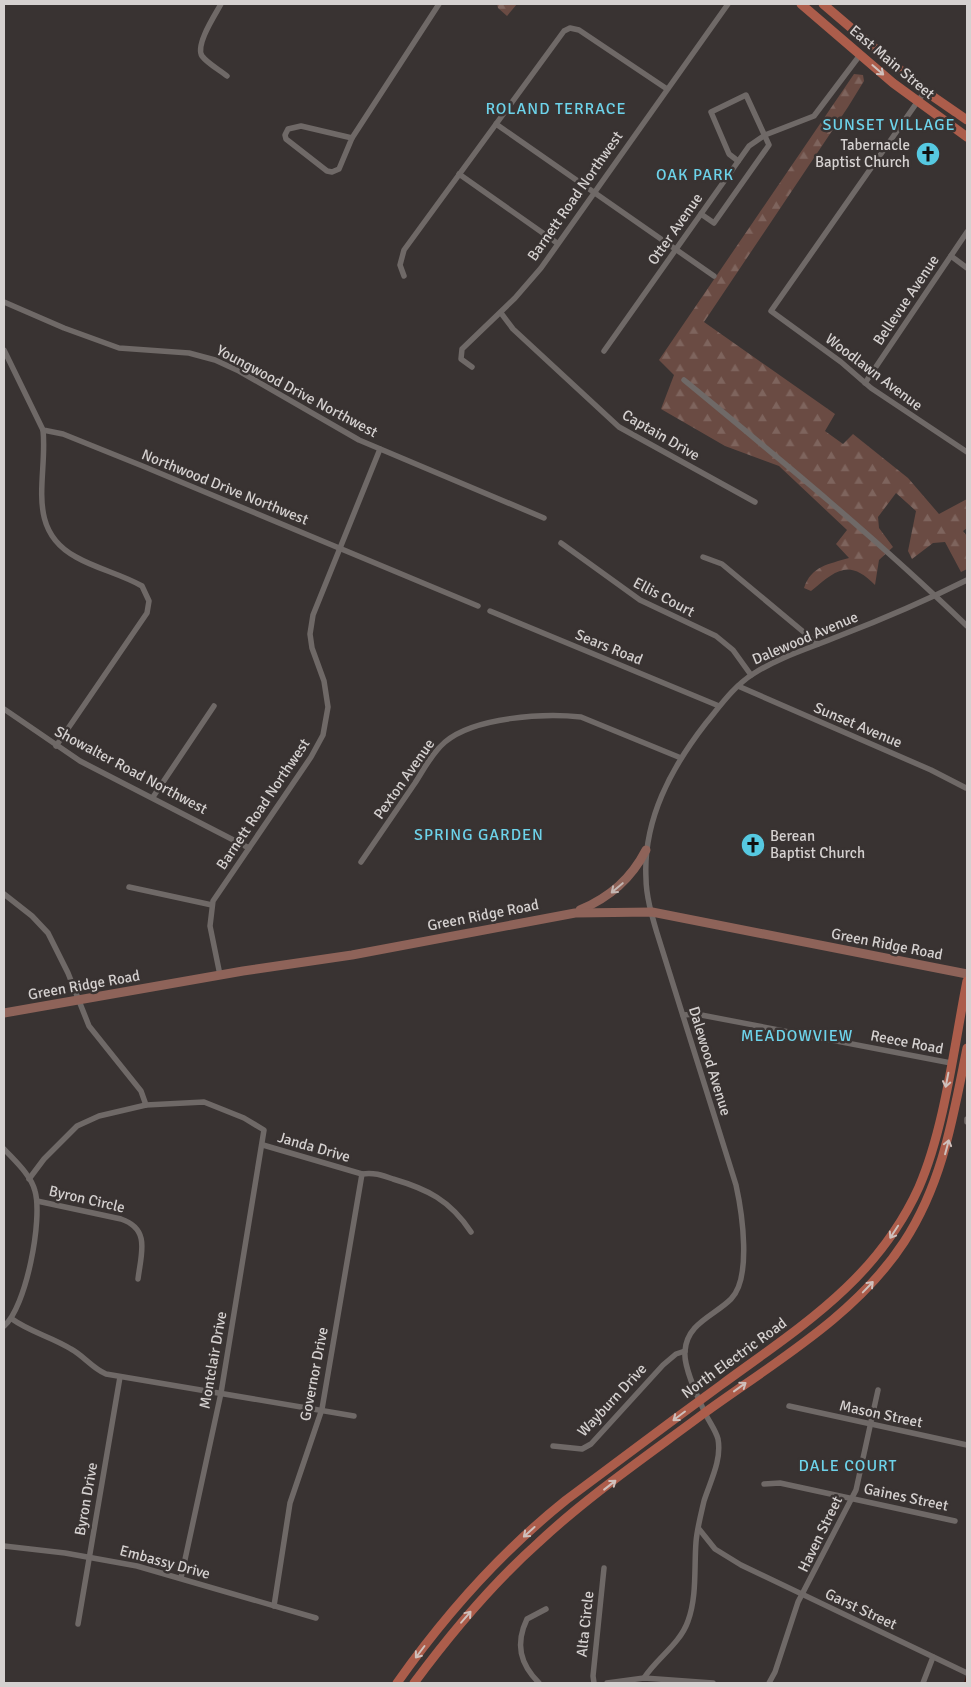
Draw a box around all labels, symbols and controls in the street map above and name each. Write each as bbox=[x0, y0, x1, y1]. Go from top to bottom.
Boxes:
street label: East Main Street bbox=[846, 21, 938, 103]
one-way arrow bbox=[871, 64, 884, 75]
district label: ROLAND TERRACE bbox=[485, 99, 627, 119]
district label: SUNSET VILLAGE bbox=[823, 115, 956, 135]
street label: Barnett Road Northwest bbox=[523, 128, 627, 264]
place label: Tabernacle Baptist Church bbox=[815, 136, 910, 171]
church icon: Tabernacle Baptist Church bbox=[915, 141, 941, 167]
district label: OAK PARK bbox=[656, 165, 734, 185]
street label: Otter Avenue bbox=[644, 190, 706, 268]
street label: Bellevue Avenue bbox=[869, 251, 943, 349]
street label: Woodlawn Avenue bbox=[822, 330, 926, 414]
street label: Youngwood Drive Northwest bbox=[213, 341, 381, 441]
street label: Captain Drive bbox=[619, 406, 703, 464]
street label: Northwood Drive Northwest bbox=[139, 445, 311, 529]
street label: Ellis Court bbox=[630, 573, 698, 621]
street label: Dalewood Avenue bbox=[749, 608, 861, 668]
street label: Sears Road bbox=[573, 625, 645, 669]
street label: Sunset Avenue bbox=[811, 698, 905, 752]
street label: Showalter Road Northwest bbox=[52, 722, 210, 818]
street label: Barnett Road Northwest bbox=[212, 735, 314, 873]
street label: Pexton Avenue bbox=[370, 735, 438, 823]
district label: SPRING GARDEN bbox=[414, 825, 544, 845]
place label: Berean Baptist Church bbox=[770, 827, 865, 862]
church icon: Berean Baptist Church bbox=[740, 832, 766, 858]
one-way arrow bbox=[611, 883, 624, 894]
street label: Green Ridge Road bbox=[426, 895, 540, 935]
street label: Green Ridge Road bbox=[830, 924, 944, 964]
street label: Green Ridge Road bbox=[27, 966, 141, 1004]
street label: Dalewood Avenue bbox=[685, 1004, 735, 1118]
district label: MEADOWVIEW bbox=[741, 1026, 853, 1046]
street label: Reece Road bbox=[869, 1026, 945, 1058]
one-way arrow bbox=[942, 1072, 952, 1088]
street label: Janda Drive bbox=[276, 1128, 352, 1166]
one-way arrow bbox=[943, 1139, 952, 1155]
street label: Byron Circle bbox=[47, 1182, 127, 1216]
one-way arrow bbox=[889, 1225, 899, 1239]
one-way arrow bbox=[862, 1281, 874, 1293]
street label: Montclair Drive bbox=[196, 1310, 230, 1410]
street label: North Electric Road bbox=[678, 1314, 790, 1402]
street label: Governor Drive bbox=[296, 1326, 332, 1422]
street label: Wayburn Drive bbox=[574, 1360, 650, 1440]
one-way arrow bbox=[733, 1382, 747, 1393]
street label: Mason Street bbox=[838, 1396, 924, 1432]
one-way arrow bbox=[673, 1411, 686, 1422]
district label: DALE COURT bbox=[799, 1456, 897, 1476]
street label: Byron Drive bbox=[71, 1461, 101, 1537]
street label: Gaines Street bbox=[862, 1479, 950, 1515]
one-way arrow bbox=[604, 1480, 617, 1491]
street label: Haven Street bbox=[794, 1493, 846, 1575]
one-way arrow bbox=[523, 1526, 535, 1538]
street label: Embassy Drive bbox=[118, 1541, 212, 1583]
street label: Garst Street bbox=[822, 1585, 900, 1633]
street label: Alta Circle bbox=[573, 1590, 597, 1658]
one-way arrow bbox=[460, 1611, 471, 1624]
one-way arrow bbox=[414, 1645, 425, 1658]

